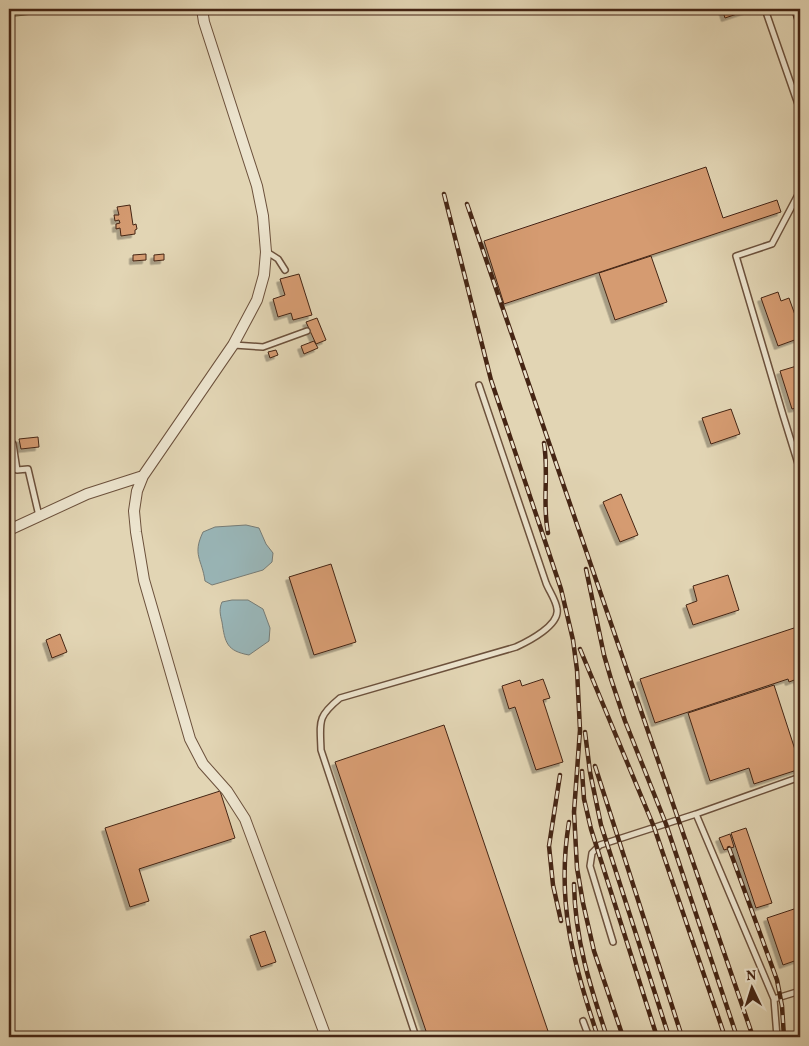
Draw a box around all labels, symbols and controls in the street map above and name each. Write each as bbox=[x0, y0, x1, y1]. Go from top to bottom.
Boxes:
north arrow bbox=[726, 964, 776, 1014]
text: N bbox=[745, 967, 757, 986]

